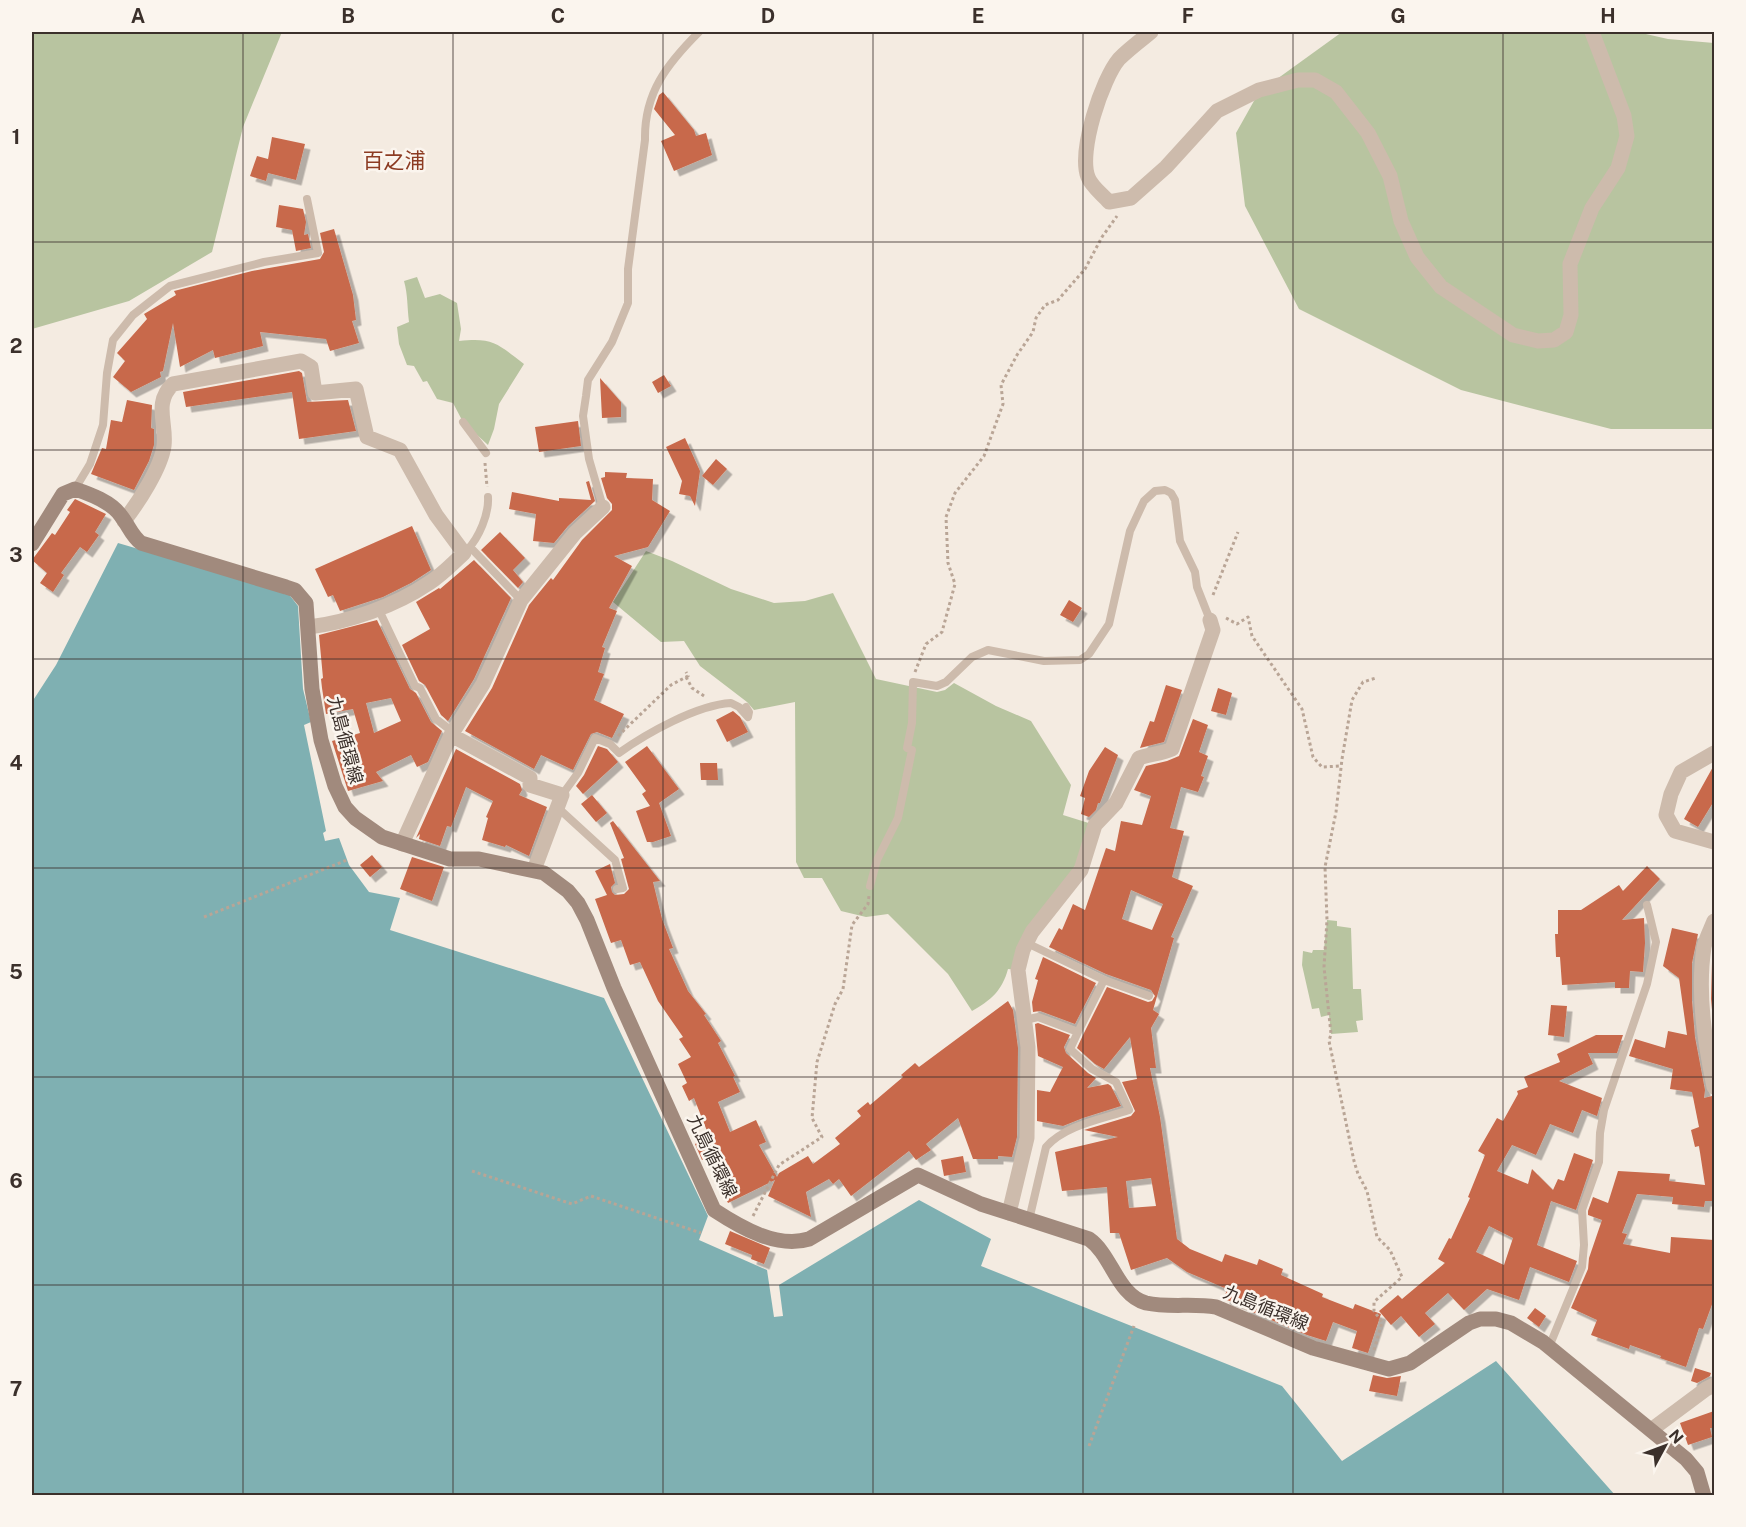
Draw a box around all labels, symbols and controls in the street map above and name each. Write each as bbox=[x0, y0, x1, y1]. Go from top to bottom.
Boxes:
text: A bbox=[131, 4, 145, 28]
text: B bbox=[341, 4, 355, 28]
text: C bbox=[551, 4, 565, 28]
text: D bbox=[761, 4, 775, 28]
text: E bbox=[972, 4, 984, 28]
text: F bbox=[1182, 4, 1194, 28]
text: G bbox=[1390, 4, 1406, 28]
text: H bbox=[1600, 4, 1616, 28]
text: 1 bbox=[12, 125, 20, 149]
district label: 百之浦 bbox=[363, 148, 426, 173]
text: 2 bbox=[10, 334, 22, 358]
text: 3 bbox=[9, 543, 23, 567]
street label: 九島循環線 bbox=[324, 694, 367, 786]
text: 4 bbox=[9, 751, 23, 775]
text: 5 bbox=[9, 960, 23, 984]
street label: 九島循環線 bbox=[683, 1111, 742, 1201]
text: 6 bbox=[9, 1169, 23, 1193]
street label: 九島循環線 bbox=[1221, 1281, 1312, 1334]
text: 7 bbox=[10, 1377, 22, 1401]
north arrow bbox=[1635, 1416, 1695, 1476]
text: N bbox=[1665, 1426, 1687, 1447]

